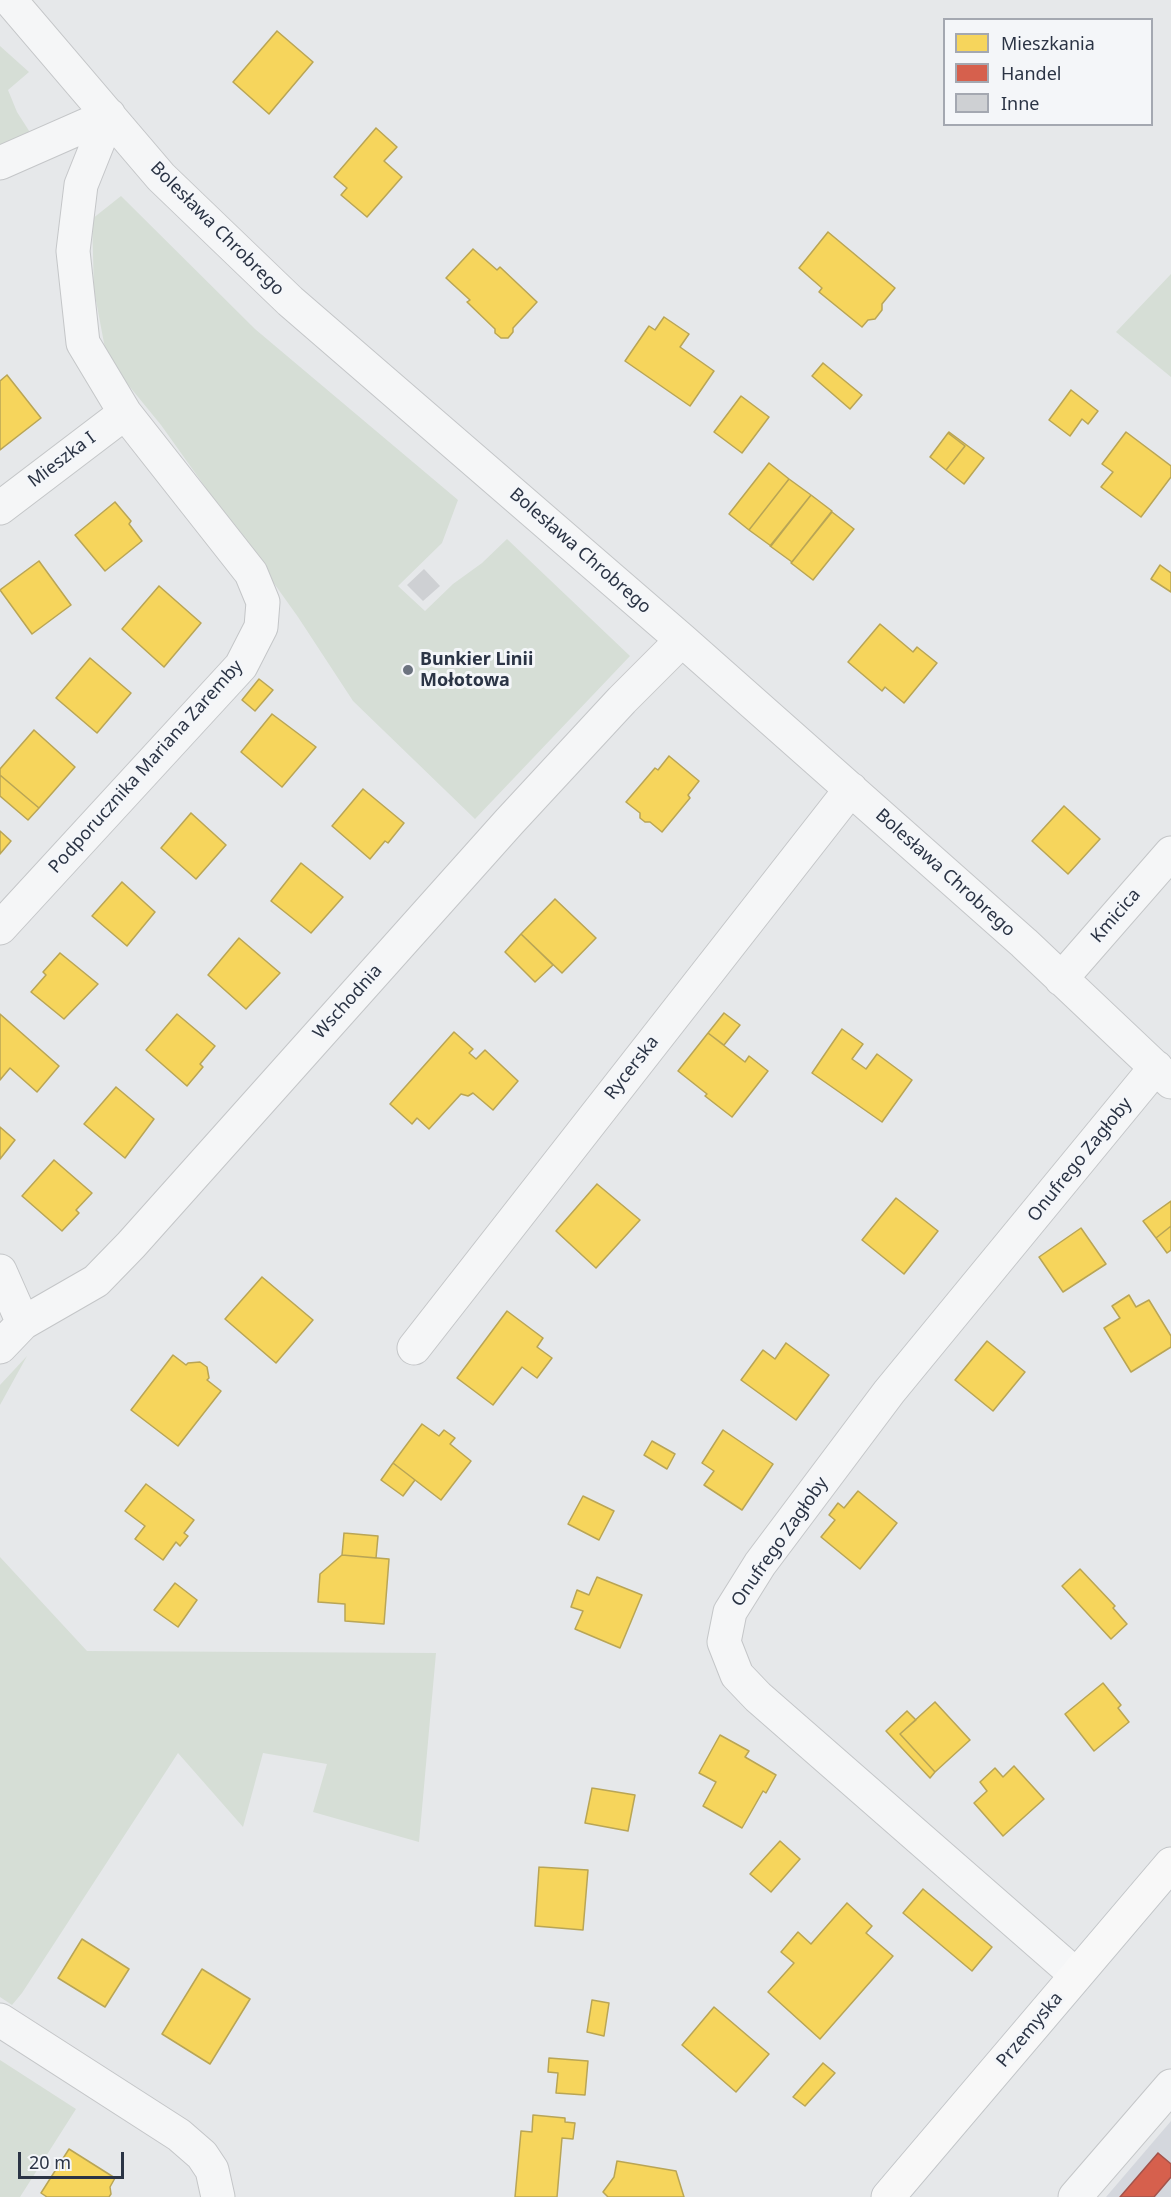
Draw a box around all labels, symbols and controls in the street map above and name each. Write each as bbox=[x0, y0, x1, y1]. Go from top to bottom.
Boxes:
legend bbox=[943, 18, 1153, 126]
text: Mieszkania bbox=[1001, 31, 1095, 55]
text: Handel bbox=[1001, 61, 1061, 85]
text: Inne bbox=[1001, 91, 1040, 115]
street label: Bolesława Chrobrego bbox=[146, 158, 288, 300]
street label: Mieszka I bbox=[24, 428, 100, 492]
street label: Bolesława Chrobrego bbox=[505, 484, 655, 618]
place label: Bunkier Linii Mołotowa bbox=[420, 649, 533, 692]
street label: Podporucznika Mariana Zaremby bbox=[44, 656, 248, 878]
marker: Bunkier Linii Mołotowa bbox=[401, 663, 415, 677]
street label: Bolesława Chrobrego bbox=[871, 805, 1019, 941]
street label: Kmicica bbox=[1087, 885, 1145, 947]
street label: Wschodnia bbox=[309, 960, 387, 1044]
street label: Rycerska bbox=[600, 1032, 664, 1104]
street label: Onufrego Zagłoby bbox=[1023, 1094, 1137, 1226]
street label: Onufrego Zagłoby bbox=[727, 1473, 833, 1611]
street label: Przemyska bbox=[992, 1988, 1068, 2072]
scale bar bbox=[21, 2140, 128, 2178]
text: 20 m bbox=[29, 2150, 71, 2174]

